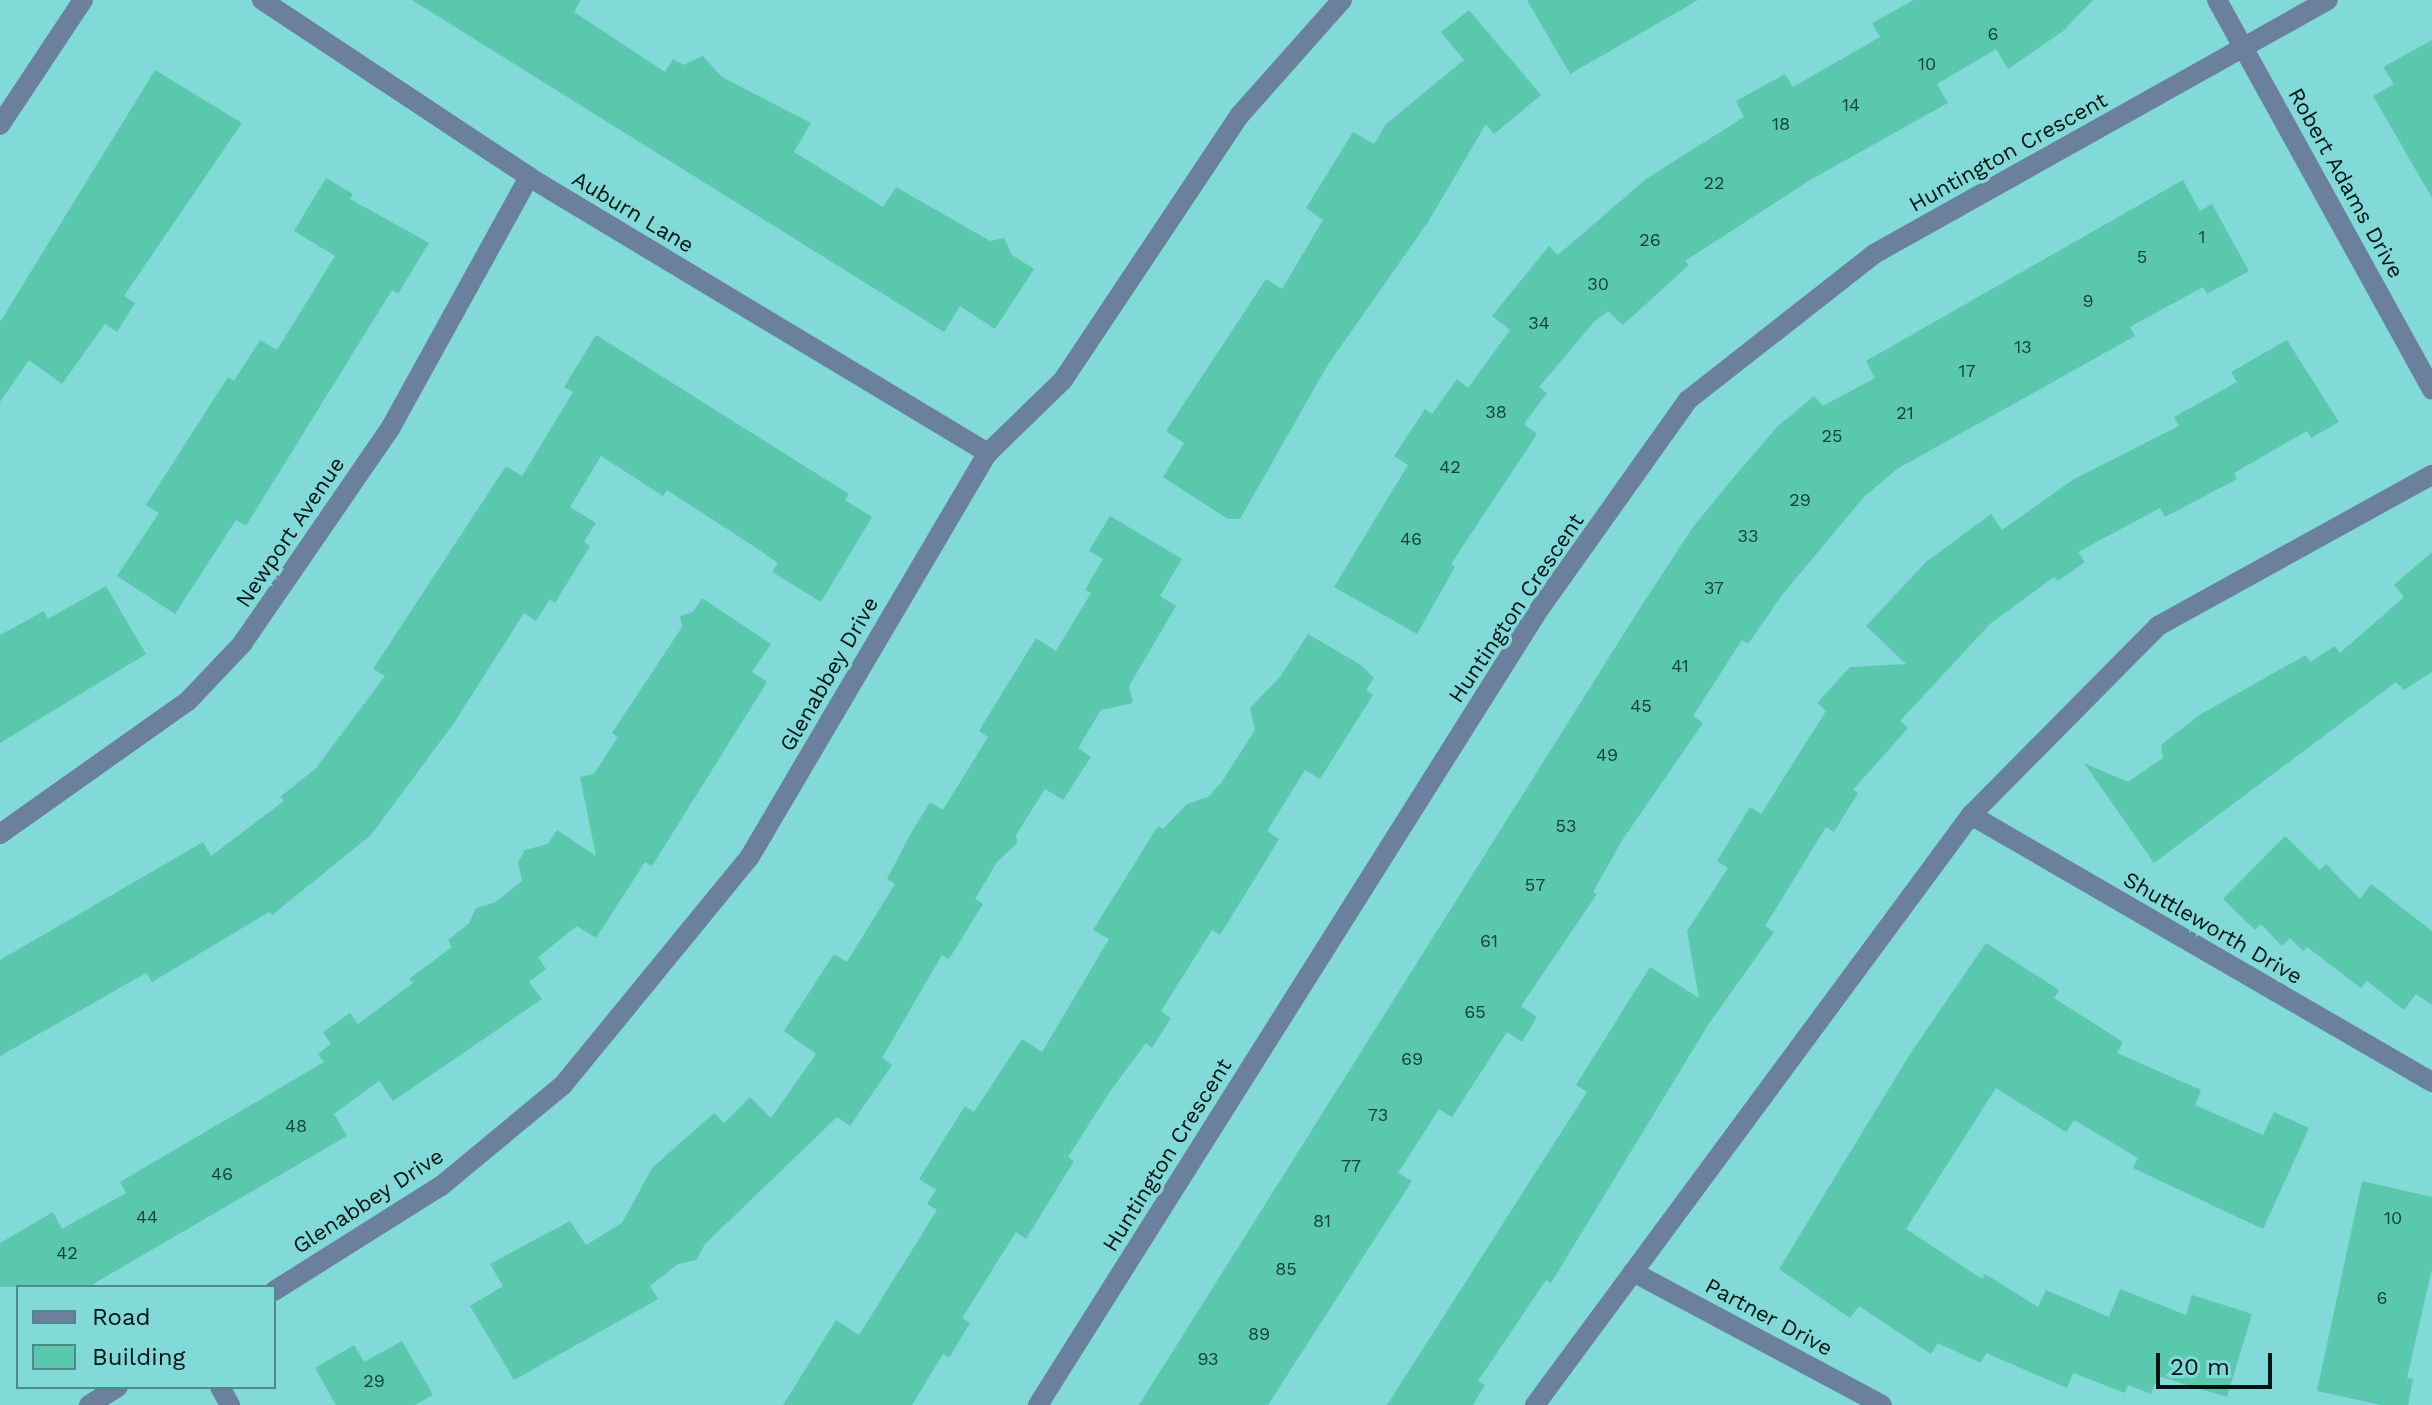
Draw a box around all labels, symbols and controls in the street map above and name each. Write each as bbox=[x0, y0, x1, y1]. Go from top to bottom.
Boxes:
house number: 6 bbox=[1988, 23, 1998, 45]
house number: 10 bbox=[1918, 53, 1936, 75]
street label: Robert Adams Drive bbox=[2283, 83, 2409, 283]
street label: Huntington Crescent bbox=[1904, 86, 2112, 218]
house number: 14 bbox=[1842, 94, 1860, 116]
house number: 18 bbox=[1772, 113, 1790, 135]
street label: Auburn Lane bbox=[567, 165, 699, 259]
house number: 22 bbox=[1704, 172, 1724, 194]
house number: 1 bbox=[2198, 226, 2206, 248]
house number: 26 bbox=[1639, 229, 1661, 251]
house number: 5 bbox=[2137, 246, 2147, 268]
house number: 30 bbox=[1587, 273, 1609, 295]
house number: 9 bbox=[2082, 290, 2094, 312]
house number: 34 bbox=[1528, 312, 1550, 334]
house number: 13 bbox=[2014, 336, 2032, 358]
house number: 17 bbox=[1958, 360, 1976, 382]
house number: 38 bbox=[1485, 401, 1507, 423]
house number: 21 bbox=[1896, 402, 1914, 424]
house number: 25 bbox=[1822, 425, 1842, 447]
street label: Newport Avenue bbox=[230, 451, 350, 613]
house number: 42 bbox=[1439, 456, 1461, 478]
house number: 29 bbox=[1789, 489, 1811, 511]
street label: Huntington Crescent bbox=[1443, 508, 1589, 708]
house number: 33 bbox=[1738, 525, 1758, 547]
house number: 46 bbox=[1400, 528, 1422, 550]
house number: 37 bbox=[1704, 577, 1724, 599]
street label: Glenabbey Drive bbox=[774, 592, 884, 756]
house number: 41 bbox=[1671, 655, 1689, 677]
house number: 45 bbox=[1630, 695, 1652, 717]
house number: 49 bbox=[1596, 744, 1618, 766]
house number: 53 bbox=[1556, 815, 1576, 837]
street label: Shuttleworth Drive bbox=[2119, 866, 2307, 990]
house number: 57 bbox=[1525, 874, 1545, 896]
house number: 61 bbox=[1480, 930, 1498, 952]
house number: 65 bbox=[1464, 1001, 1486, 1023]
house number: 69 bbox=[1401, 1048, 1423, 1070]
street label: Huntington Crescent bbox=[1097, 1054, 1237, 1256]
house number: 73 bbox=[1368, 1104, 1388, 1126]
house number: 48 bbox=[285, 1115, 307, 1137]
street label: Glenabbey Drive bbox=[288, 1142, 448, 1260]
house number: 77 bbox=[1341, 1155, 1361, 1177]
house number: 46 bbox=[211, 1163, 233, 1185]
house number: 44 bbox=[136, 1206, 158, 1228]
house number: 10 bbox=[2384, 1207, 2402, 1229]
house number: 81 bbox=[1313, 1210, 1331, 1232]
house number: 42 bbox=[56, 1242, 78, 1264]
house number: 85 bbox=[1275, 1258, 1297, 1280]
street label: Partner Drive bbox=[1701, 1272, 1837, 1362]
legend bbox=[16, 1285, 276, 1389]
house number: 6 bbox=[2377, 1287, 2387, 1309]
text: Road bbox=[92, 1303, 151, 1331]
house number: 89 bbox=[1248, 1323, 1270, 1345]
scale bar bbox=[2160, 1337, 2276, 1387]
text: Building bbox=[92, 1343, 185, 1371]
house number: 93 bbox=[1197, 1348, 1219, 1370]
text: 20 m bbox=[2170, 1353, 2230, 1381]
house number: 29 bbox=[363, 1370, 385, 1392]

